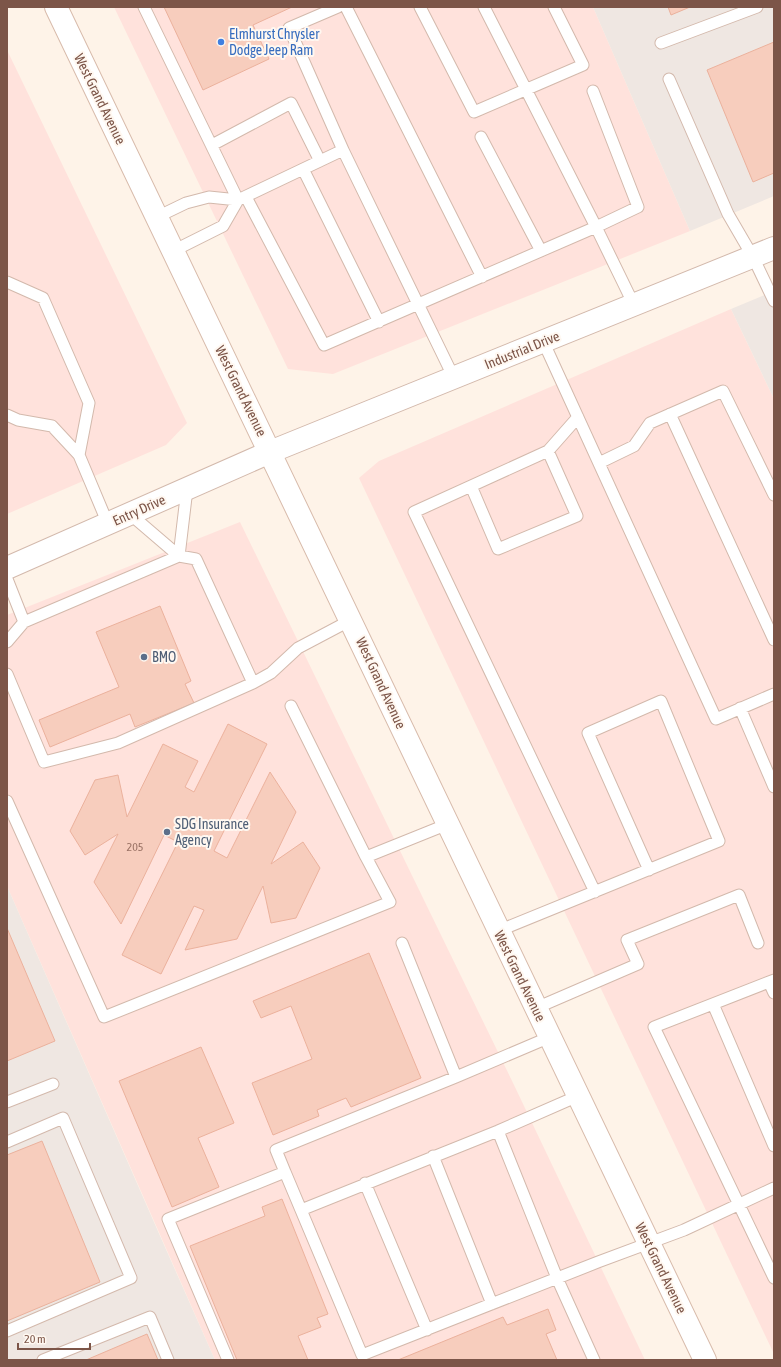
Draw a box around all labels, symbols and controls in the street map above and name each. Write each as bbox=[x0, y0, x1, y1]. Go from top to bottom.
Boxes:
place label: Elmhurst Chrysler Dodge Jeep Ram bbox=[229, 26, 320, 58]
marker: Elmhurst Chrysler Dodge Jeep Ram bbox=[216, 37, 226, 47]
street label: West Grand Avenue bbox=[71, 51, 129, 147]
street label: Industrial Drive bbox=[482, 328, 562, 372]
street label: West Grand Avenue bbox=[212, 343, 270, 439]
street label: Entry Drive bbox=[110, 491, 168, 529]
street label: West Grand Avenue bbox=[353, 635, 409, 731]
place label: BMO bbox=[152, 649, 176, 665]
marker: BMO bbox=[139, 652, 149, 662]
place label: SDG Insurance Agency bbox=[175, 816, 249, 848]
marker: SDG Insurance Agency bbox=[162, 827, 172, 837]
house number: 205 bbox=[127, 840, 143, 854]
street label: West Grand Avenue bbox=[491, 928, 549, 1024]
street label: West Grand Avenue bbox=[632, 1220, 690, 1316]
scale bar bbox=[18, 1325, 90, 1351]
text: 20 m bbox=[24, 1332, 46, 1346]

